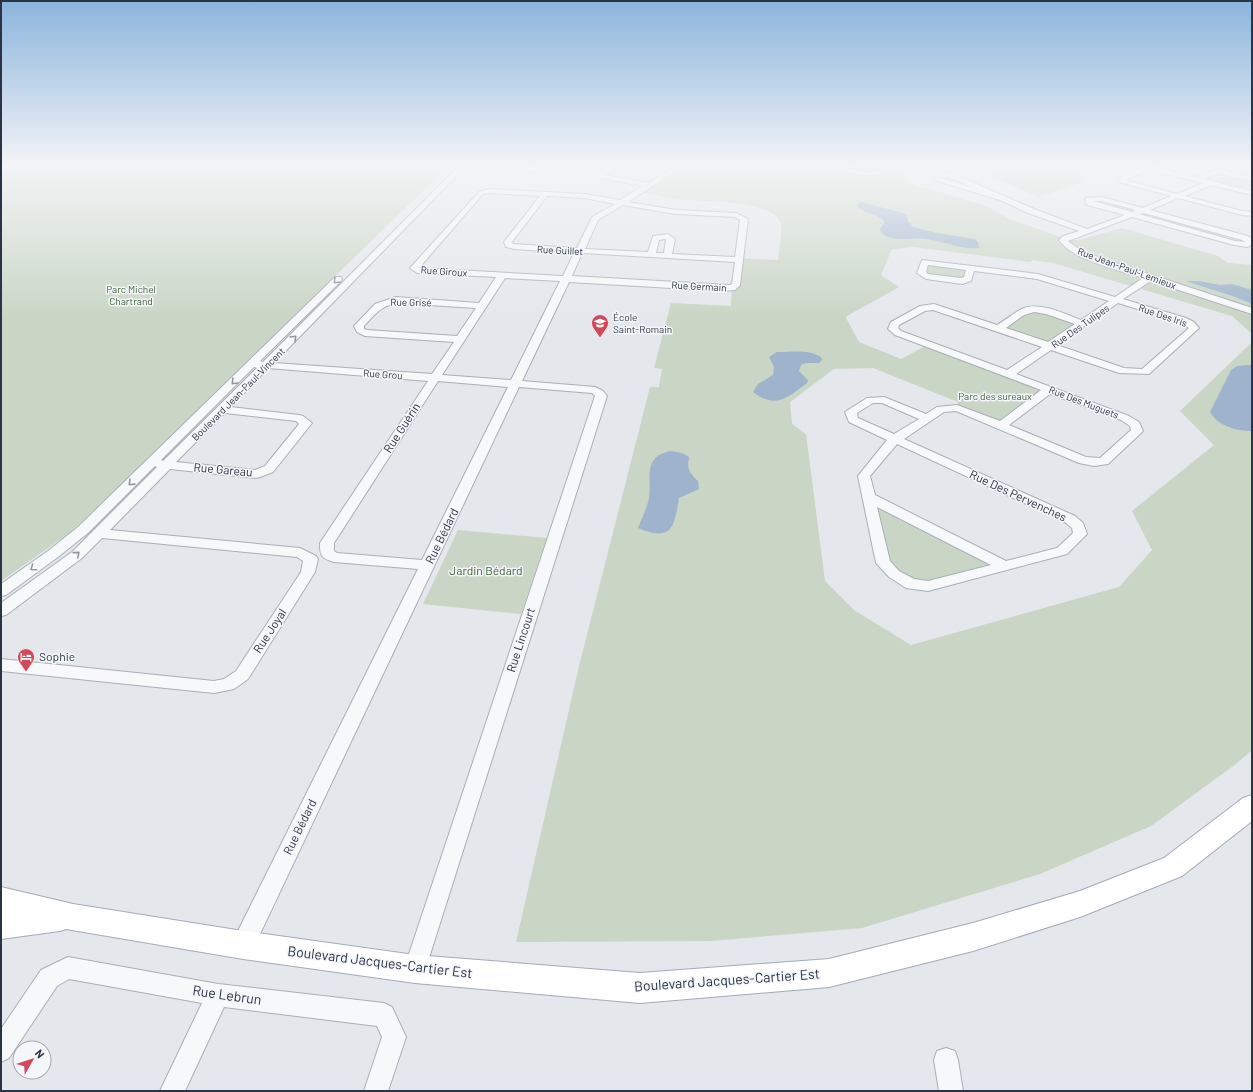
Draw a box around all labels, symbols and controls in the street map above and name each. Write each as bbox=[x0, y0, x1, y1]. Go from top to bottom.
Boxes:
street label: Rue Guillet bbox=[537, 243, 584, 257]
street label: Rue Jean-Paul-Lemieux bbox=[1076, 245, 1178, 292]
street label: Rue Giroux bbox=[420, 263, 468, 279]
one-way arrow bbox=[333, 276, 341, 284]
street label: Rue Germain bbox=[671, 279, 727, 293]
park label: Parc Michel Chartrand bbox=[106, 283, 156, 307]
street label: Rue Grisé bbox=[390, 296, 432, 308]
street label: Rue Des Tulipes bbox=[1049, 301, 1111, 350]
street label: Rue Des Iris bbox=[1137, 301, 1189, 329]
place label: École Saint-Romain bbox=[613, 311, 672, 335]
school or university icon: École Saint-Romain bbox=[590, 313, 610, 338]
one-way arrow bbox=[289, 335, 297, 343]
street label: Boulevard Jean-Paul-Vincent bbox=[189, 345, 287, 443]
street label: Rue Grou bbox=[363, 367, 403, 381]
one-way arrow bbox=[231, 377, 239, 385]
street label: Rue Des Muguets bbox=[1047, 383, 1121, 421]
park label: Parc des sureaux bbox=[958, 390, 1032, 402]
street label: Rue Guérin bbox=[380, 400, 422, 455]
street label: Rue Gareau bbox=[193, 459, 253, 479]
street label: Rue Des Pervenches bbox=[968, 466, 1069, 524]
one-way arrow bbox=[128, 478, 136, 486]
street label: Rue Bédard bbox=[422, 506, 461, 566]
one-way arrow bbox=[72, 551, 80, 558]
one-way arrow bbox=[30, 563, 37, 571]
park label: Jardin Bédard bbox=[449, 563, 523, 577]
street label: Rue Joyal bbox=[250, 606, 289, 655]
street label: Rue Lincourt bbox=[503, 606, 537, 674]
hotel icon: Sophie bbox=[16, 647, 36, 672]
place label: Sophie bbox=[39, 649, 75, 663]
street label: Rue Bédard bbox=[280, 797, 319, 857]
street label: Boulevard Jacques-Cartier Est bbox=[287, 942, 473, 981]
street label: Boulevard Jacques-Cartier Est bbox=[634, 965, 820, 994]
street label: Rue Lebrun bbox=[191, 981, 263, 1008]
north arrow bbox=[12, 1040, 52, 1080]
text: N bbox=[33, 1046, 48, 1060]

